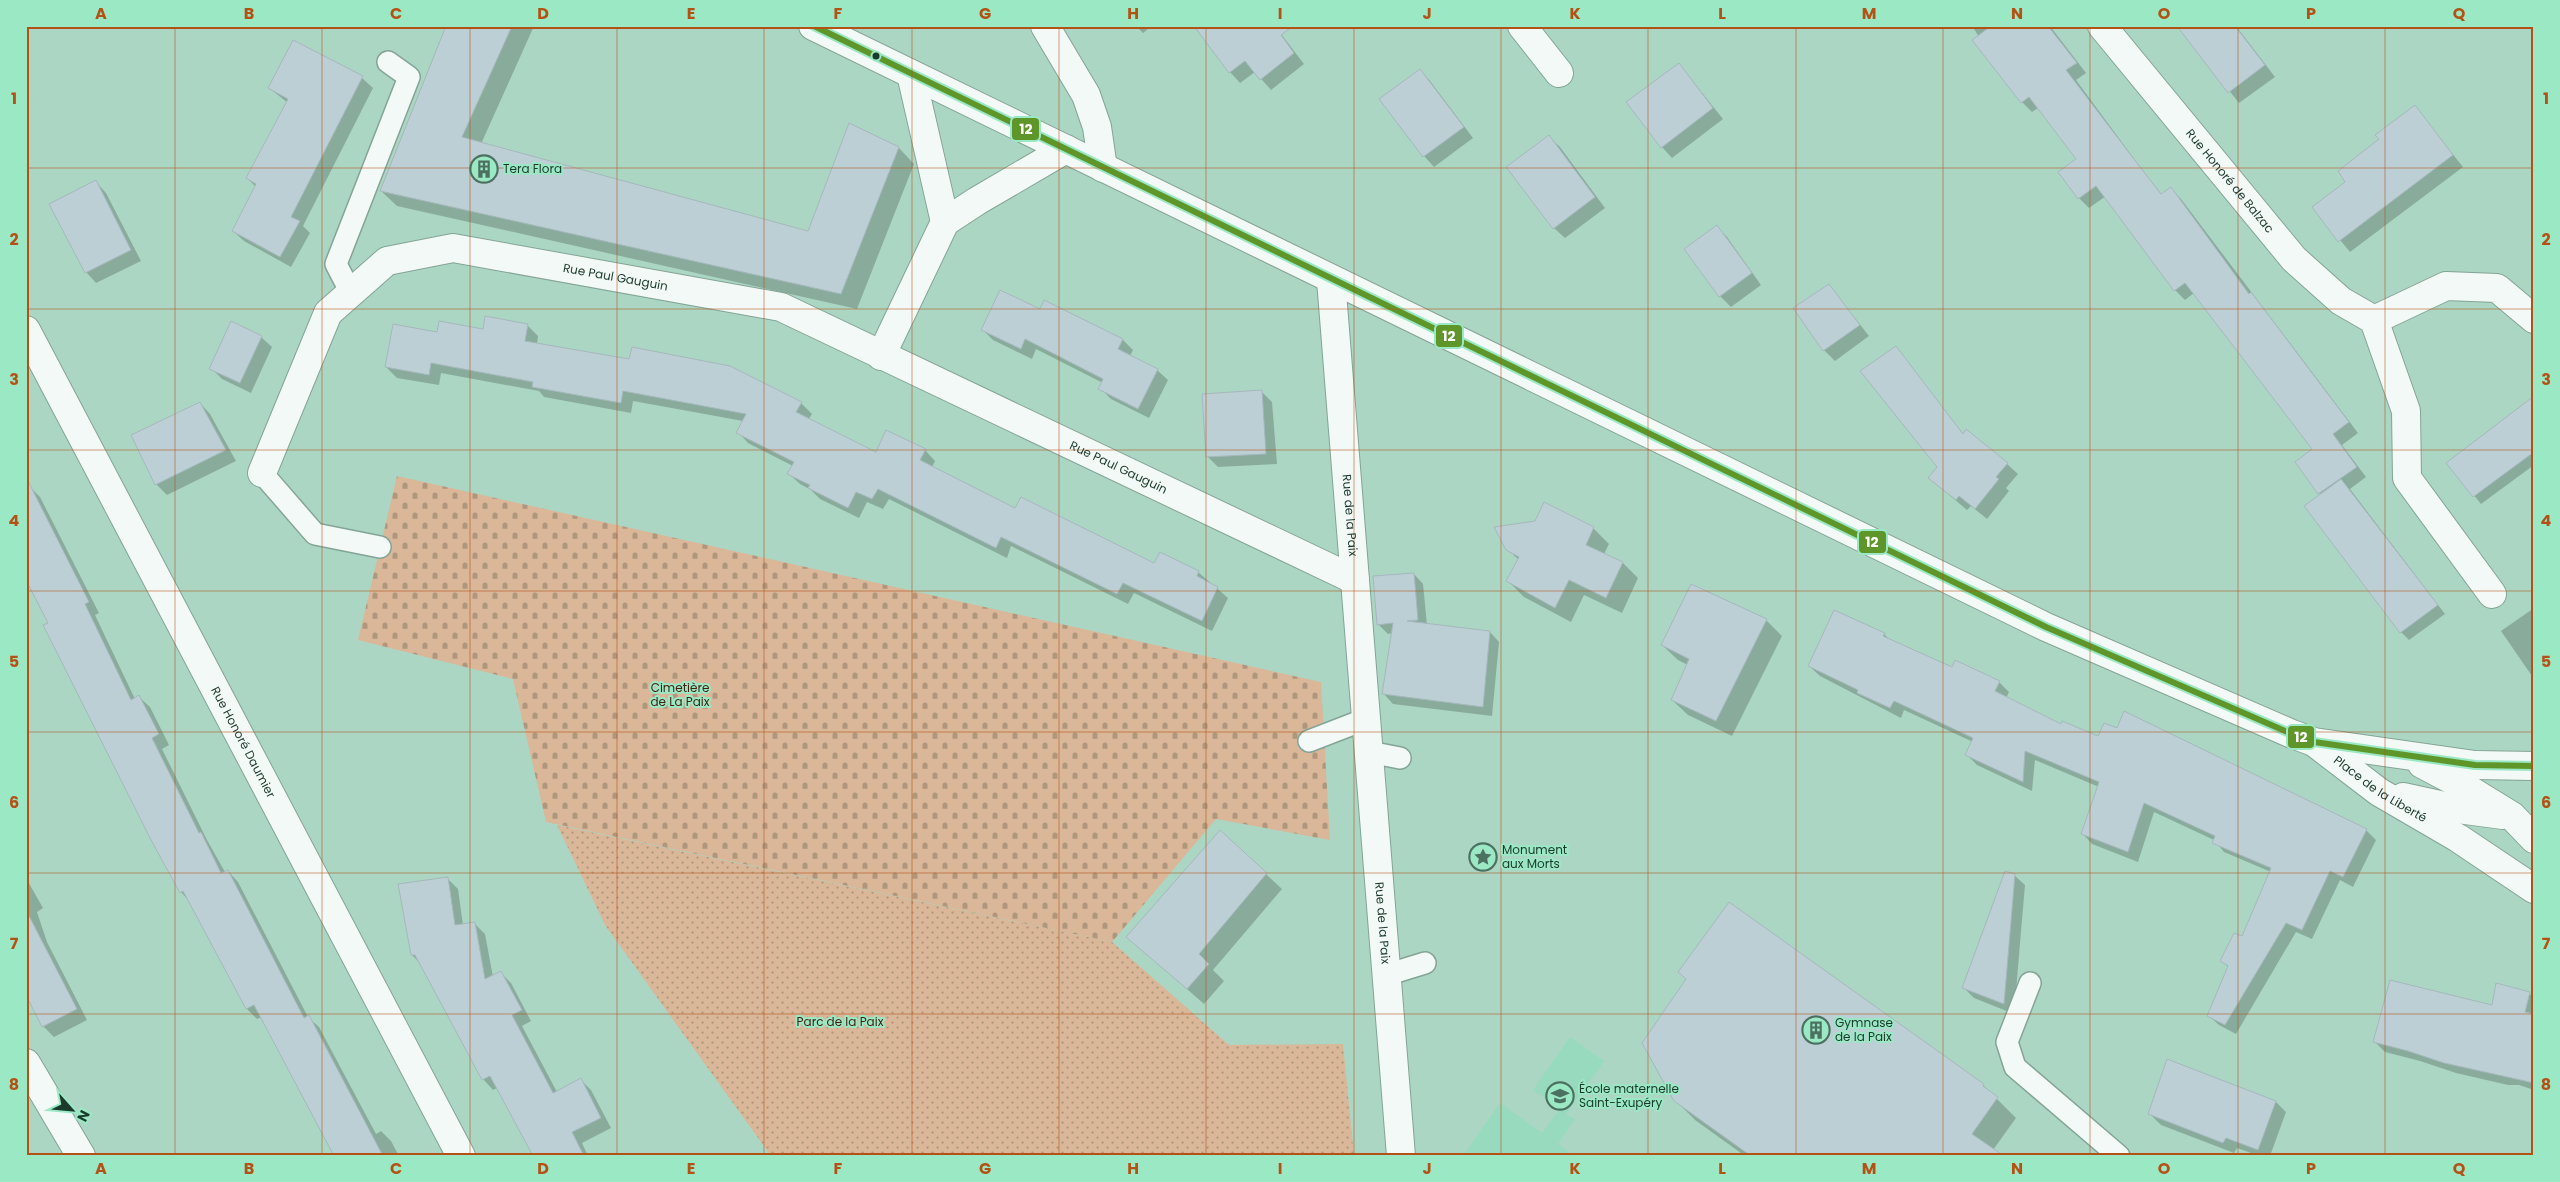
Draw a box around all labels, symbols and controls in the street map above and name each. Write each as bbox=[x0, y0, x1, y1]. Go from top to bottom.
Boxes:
text: A bbox=[95, 2, 107, 25]
text: B bbox=[244, 2, 254, 25]
text: C bbox=[390, 2, 402, 25]
text: D bbox=[537, 2, 549, 25]
text: E bbox=[687, 2, 695, 25]
text: F bbox=[834, 2, 843, 25]
text: G bbox=[979, 2, 991, 25]
text: H bbox=[1127, 2, 1139, 25]
text: I bbox=[1278, 2, 1282, 25]
text: J bbox=[1422, 2, 1432, 25]
text: K bbox=[1569, 2, 1581, 25]
text: L bbox=[1718, 2, 1726, 25]
text: M bbox=[1862, 2, 1876, 25]
text: N bbox=[2011, 2, 2023, 25]
text: O bbox=[2158, 2, 2171, 25]
text: P bbox=[2306, 2, 2316, 25]
text: Q bbox=[2453, 2, 2466, 25]
unlabelled marker bbox=[871, 51, 881, 61]
text: 1 bbox=[11, 87, 17, 110]
text: 1 bbox=[2543, 87, 2549, 110]
line badge: 12 bbox=[1011, 117, 1040, 141]
text: 12 bbox=[1019, 119, 1033, 139]
street label: Rue Honoré de Balzac bbox=[2182, 125, 2278, 236]
building icon: Tera Flora bbox=[469, 154, 499, 184]
place label: Tera Flora bbox=[503, 160, 562, 177]
text: 2 bbox=[9, 228, 19, 251]
text: 2 bbox=[2541, 228, 2551, 251]
street label: Rue Paul Gauguin bbox=[562, 259, 669, 294]
line badge: 12 bbox=[1435, 324, 1463, 348]
text: 12 bbox=[1442, 326, 1456, 346]
text: 3 bbox=[9, 368, 19, 391]
text: 3 bbox=[2541, 368, 2551, 391]
street label: Rue Paul Gauguin bbox=[1067, 437, 1170, 498]
street label: Rue de la Paix bbox=[1339, 473, 1362, 557]
text: 4 bbox=[9, 509, 20, 532]
text: 4 bbox=[2541, 509, 2552, 532]
line badge: 12 bbox=[1858, 530, 1887, 554]
text: 12 bbox=[1865, 532, 1879, 552]
text: 5 bbox=[9, 650, 19, 673]
text: 5 bbox=[2541, 650, 2551, 673]
park label: Cimetière de La Paix bbox=[650, 679, 710, 710]
street label: Rue Honoré Daumier bbox=[207, 683, 280, 801]
line badge: 12 bbox=[2287, 725, 2315, 749]
text: 12 bbox=[2294, 727, 2308, 747]
street label: Place de la Liberté bbox=[2330, 751, 2430, 826]
text: 6 bbox=[9, 791, 19, 814]
text: 6 bbox=[2541, 791, 2551, 814]
place label: Monument aux Morts bbox=[1502, 841, 1567, 872]
place icon: Monument aux Morts bbox=[1468, 842, 1498, 872]
street label: Rue de la Paix bbox=[1371, 881, 1395, 965]
text: 7 bbox=[10, 932, 19, 955]
text: 7 bbox=[2542, 932, 2551, 955]
park label: Parc de la Paix bbox=[797, 1013, 884, 1030]
place label: Gymnase de la Paix bbox=[1835, 1014, 1893, 1045]
building icon: Gymnase de la Paix bbox=[1801, 1015, 1831, 1045]
text: 8 bbox=[9, 1073, 19, 1096]
text: 8 bbox=[2541, 1073, 2551, 1096]
place label: École maternelle Saint-Exupéry bbox=[1579, 1080, 1679, 1111]
school or university icon: École maternelle Saint-Exupéry bbox=[1545, 1081, 1575, 1111]
north arrow bbox=[48, 1084, 98, 1134]
text: N bbox=[72, 1107, 95, 1125]
text: A bbox=[95, 1157, 107, 1180]
text: B bbox=[244, 1157, 254, 1180]
text: C bbox=[390, 1157, 402, 1180]
text: D bbox=[537, 1157, 549, 1180]
text: E bbox=[687, 1157, 695, 1180]
text: F bbox=[834, 1157, 843, 1180]
text: G bbox=[979, 1157, 991, 1180]
text: H bbox=[1127, 1157, 1139, 1180]
text: I bbox=[1278, 1157, 1282, 1180]
text: J bbox=[1422, 1157, 1432, 1180]
text: K bbox=[1569, 1157, 1581, 1180]
text: L bbox=[1718, 1157, 1726, 1180]
text: M bbox=[1862, 1157, 1876, 1180]
text: N bbox=[2011, 1157, 2023, 1180]
text: O bbox=[2158, 1157, 2171, 1180]
text: P bbox=[2306, 1157, 2316, 1180]
text: Q bbox=[2453, 1157, 2466, 1180]

